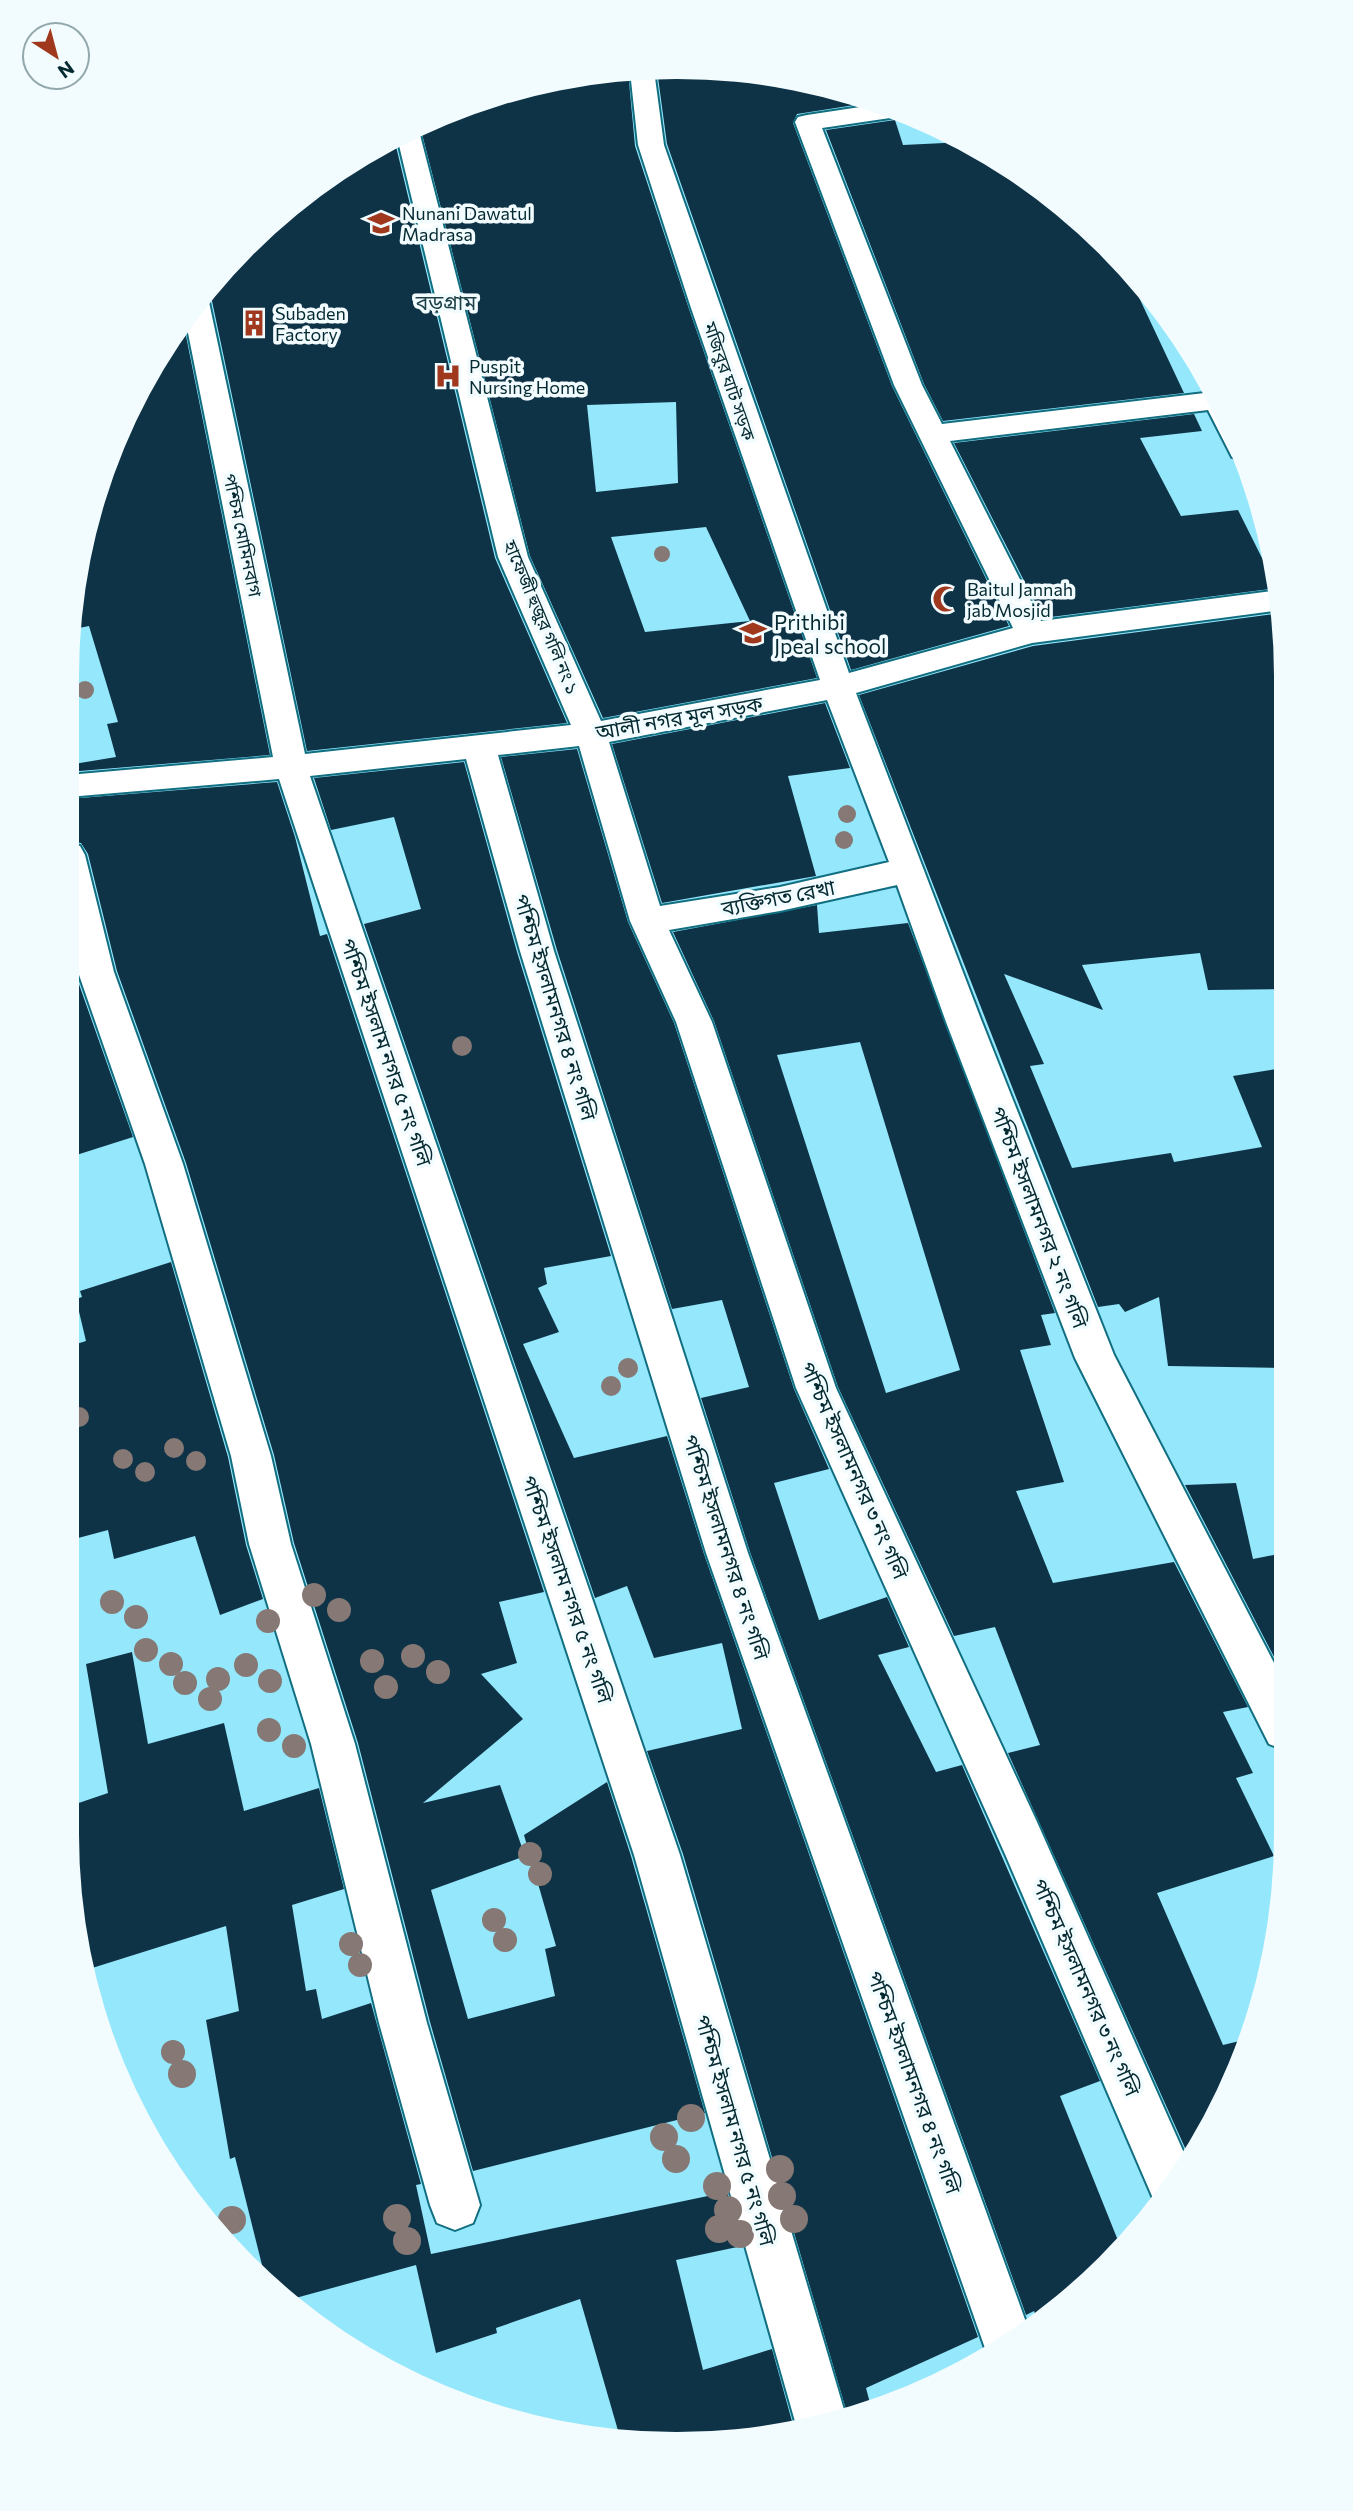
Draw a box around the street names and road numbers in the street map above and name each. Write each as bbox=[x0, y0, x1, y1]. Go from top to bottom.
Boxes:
street label: মজিবুর ঘাট সড়ক bbox=[698, 318, 761, 444]
street label: পশ্চিম মোমিনবাগ bbox=[219, 471, 267, 599]
street label: হাফেজী হুজুর গলি নং ১ bbox=[499, 536, 584, 697]
street label: আলী নগর মূল সড়ক bbox=[593, 690, 766, 746]
street label: ব্যক্তিগত রেখা bbox=[718, 874, 837, 920]
street label: পশ্চিম ইসলামনগর ৪ নং গলি bbox=[510, 891, 603, 1124]
street label: পশ্চিম ইসলাম নগর ৫ নং গলি bbox=[336, 935, 438, 1170]
street label: পশ্চিম ইসলামনগর ২ নং গলি bbox=[986, 1103, 1094, 1332]
street label: পশ্চিম ইসলামনগর ৩ নং গলি bbox=[796, 1358, 915, 1583]
street label: পশ্চিম ইসলামনগর ৪ নং গলি bbox=[679, 1431, 775, 1663]
street label: পশ্চিম ইসলাম নগর ৫ নং গলি bbox=[517, 1472, 619, 1707]
street label: পশ্চিম ইসলামনগর ৩ নং গলি bbox=[1028, 1875, 1147, 2100]
street label: পশ্চিম ইসলামনগর ৪ নং গলি bbox=[863, 1967, 967, 2197]
street label: পশ্চিম ইসলাম নগর ৫ নং গলি bbox=[691, 2012, 781, 2249]

